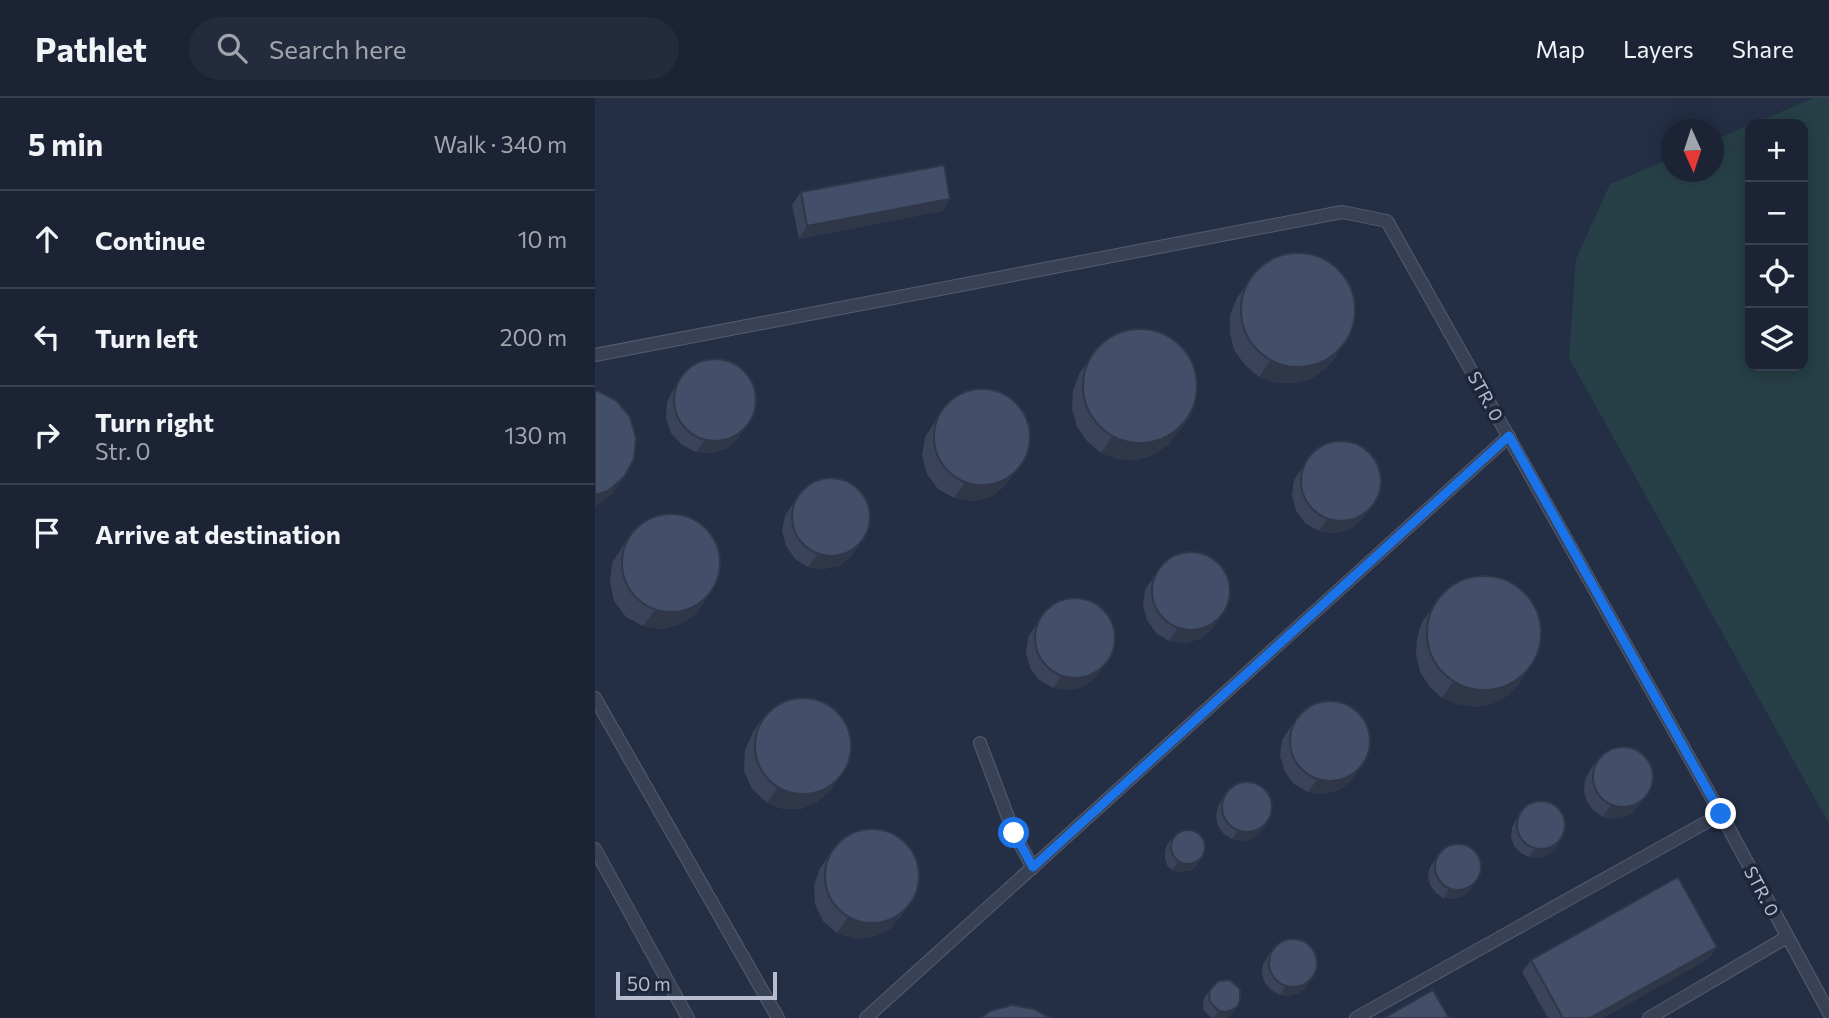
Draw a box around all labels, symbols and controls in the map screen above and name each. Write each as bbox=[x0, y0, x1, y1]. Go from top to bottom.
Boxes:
search box bbox=[189, 17, 679, 80]
text: Pathlet bbox=[35, 28, 147, 69]
icon: search bbox=[213, 29, 251, 67]
text: Search here bbox=[269, 33, 407, 64]
text: Map bbox=[1536, 34, 1585, 63]
text: Layers bbox=[1623, 34, 1694, 63]
text: Share bbox=[1732, 34, 1794, 63]
north arrow bbox=[1661, 119, 1724, 182]
map controls bbox=[1745, 119, 1808, 371]
button: + bbox=[1745, 119, 1808, 182]
text: 5 min bbox=[28, 125, 103, 162]
text: Walk · 340 m bbox=[434, 130, 567, 158]
button: − bbox=[1745, 182, 1808, 245]
icon: ahead bbox=[28, 220, 66, 258]
text: Continue bbox=[95, 224, 205, 255]
text: 10 m bbox=[518, 225, 567, 253]
button: locate bbox=[1745, 245, 1808, 308]
button: layers bbox=[1745, 308, 1808, 371]
icon: left bbox=[28, 318, 66, 356]
text: Turn left bbox=[95, 322, 198, 353]
text: 200 m bbox=[500, 323, 567, 351]
street label: STR. 0 bbox=[1463, 367, 1509, 425]
text: Turn right bbox=[95, 406, 214, 437]
icon: right bbox=[28, 416, 66, 454]
text: 130 m bbox=[505, 421, 567, 449]
text: Str. 0 bbox=[95, 437, 151, 465]
icon: arrive bbox=[28, 514, 66, 552]
text: Arrive at destination bbox=[95, 518, 341, 549]
route end bbox=[1705, 798, 1736, 829]
route start bbox=[998, 817, 1029, 848]
street label: STR. 0 bbox=[1740, 862, 1784, 920]
scale bar bbox=[616, 969, 777, 1001]
text: 50 m bbox=[627, 972, 671, 995]

